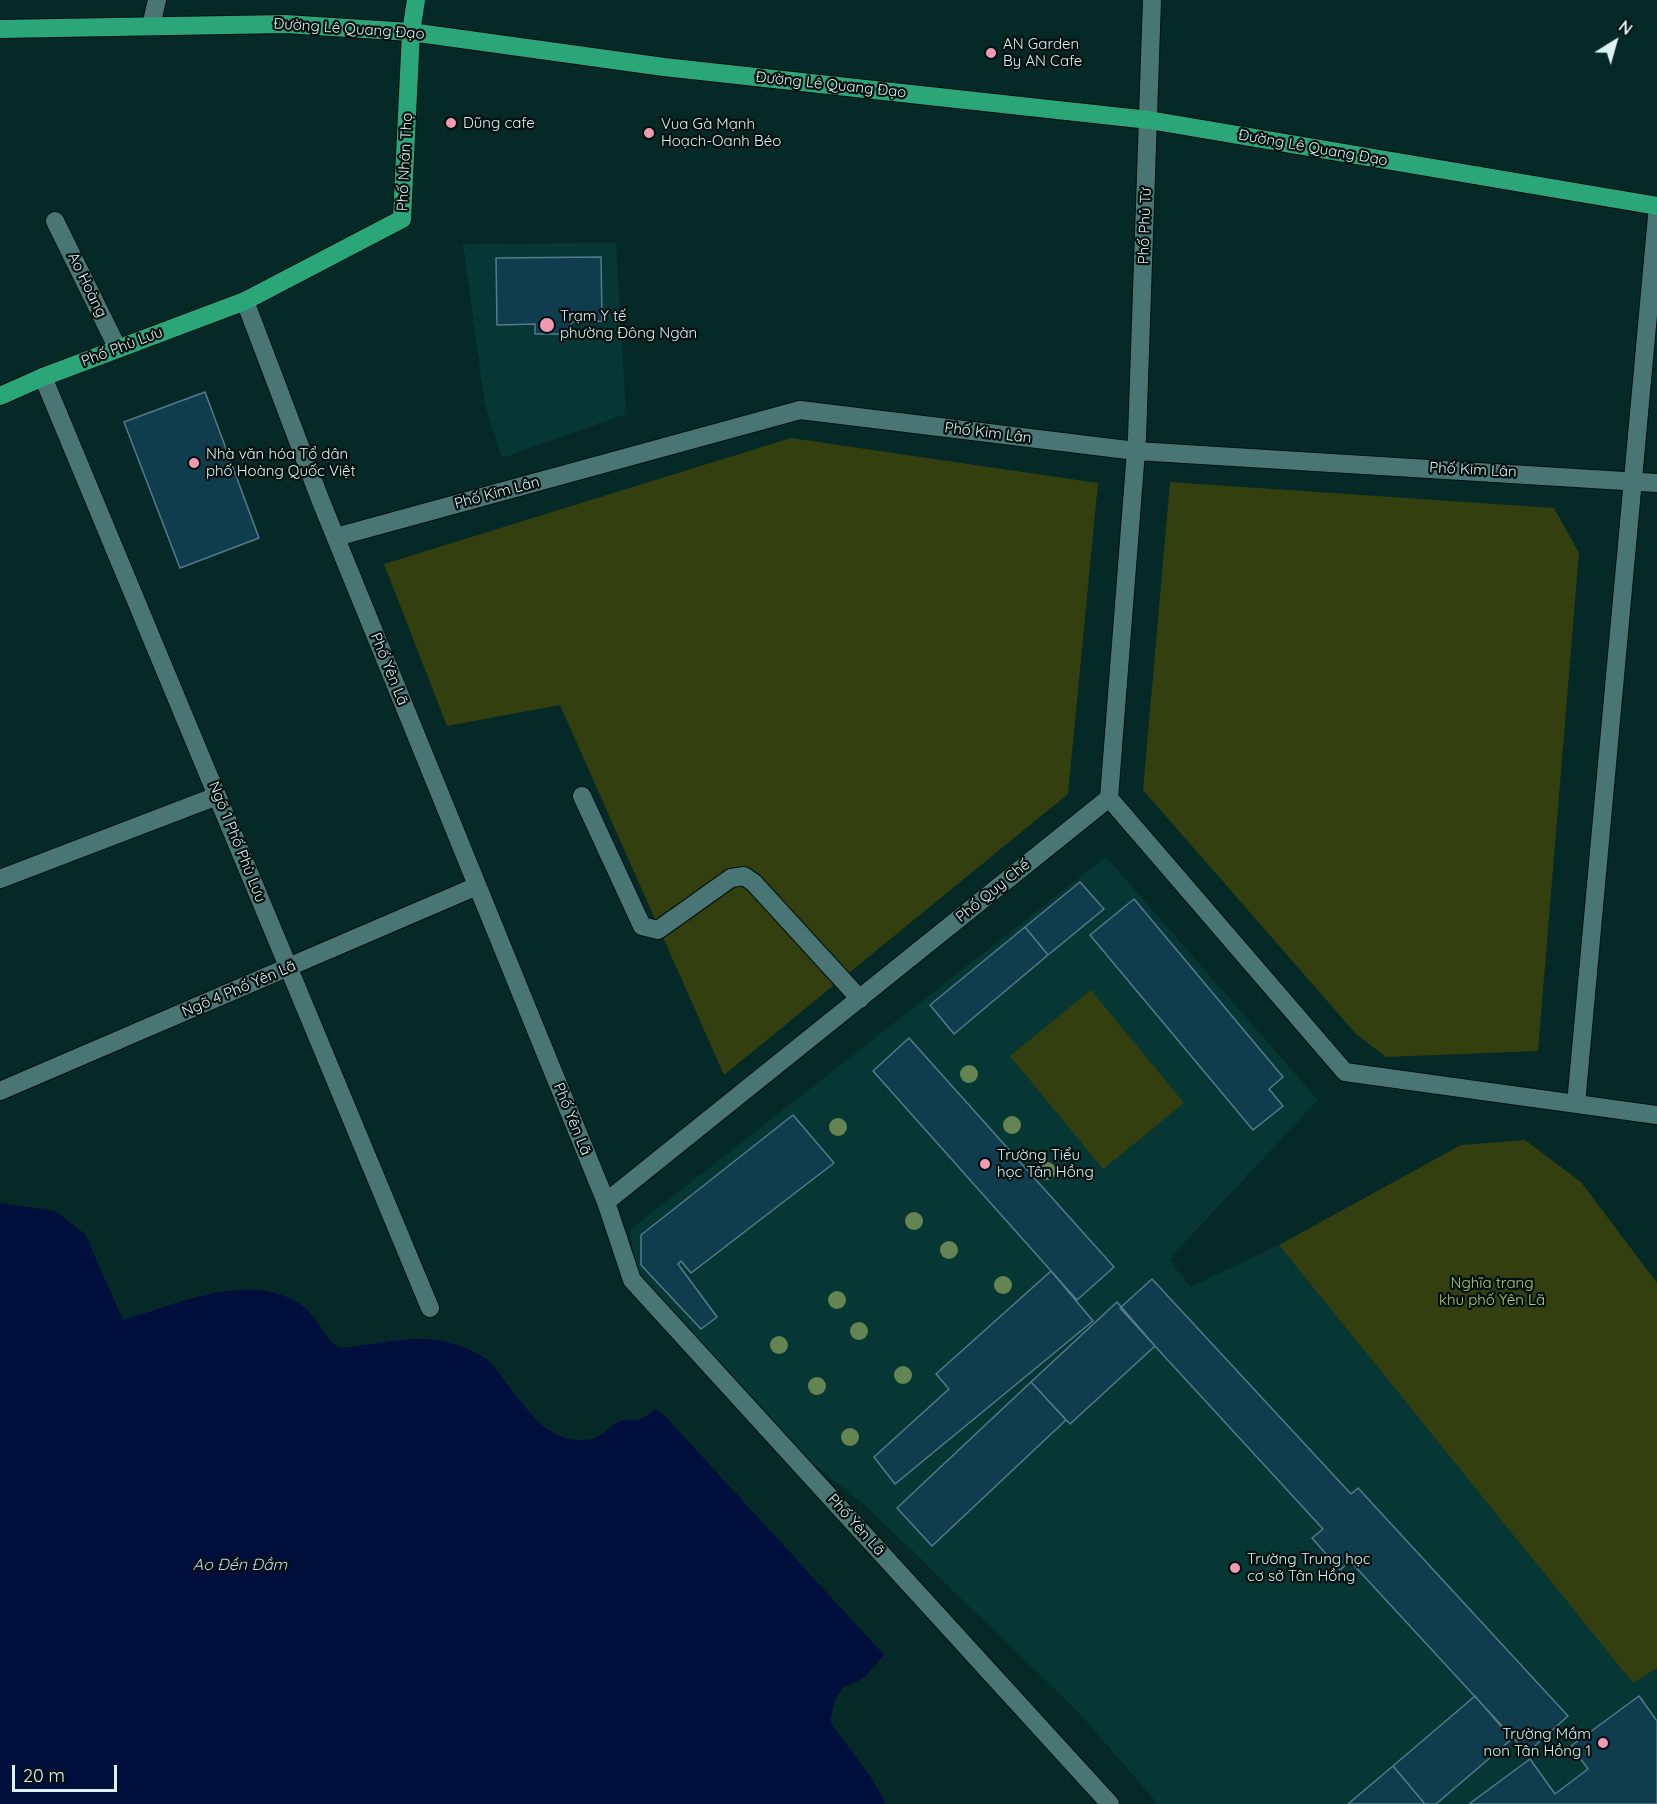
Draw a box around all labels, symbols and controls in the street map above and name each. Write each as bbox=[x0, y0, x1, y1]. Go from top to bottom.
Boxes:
north arrow bbox=[1585, 12, 1645, 72]
street label: Đường Lê Quang Đạo bbox=[273, 15, 425, 43]
text: N bbox=[1615, 16, 1637, 39]
place label: AN Garden By AN Cafe bbox=[1003, 35, 1082, 70]
marker: AN Garden By AN Cafe bbox=[984, 46, 998, 60]
street label: Đường Lê Quang Đạo bbox=[755, 68, 907, 102]
street label: Phố Nhân Thọ bbox=[393, 112, 417, 212]
place label: Dũng cafe bbox=[463, 114, 535, 132]
place label: Vua Gà Mạnh Hoạch-Oanh Béo bbox=[661, 115, 781, 150]
marker: Dũng cafe bbox=[444, 116, 458, 130]
marker: Vua Gà Mạnh Hoạch-Oanh Béo bbox=[642, 126, 656, 140]
street label: Đường Lê Quang Đạo bbox=[1237, 126, 1389, 170]
street label: Phố Phủ Từ bbox=[1135, 187, 1155, 265]
street label: Ao Hoàng bbox=[64, 250, 110, 320]
place label: Trạm Y tế phường Đông Ngàn bbox=[560, 307, 697, 342]
marker: Trạm Y tế phường Đông Ngàn bbox=[538, 316, 556, 334]
street label: Phố Phù Lưu bbox=[79, 323, 165, 371]
street label: Phố Kim Lân bbox=[943, 419, 1033, 447]
place label: Nhà văn hóa Tổ dân phố Hoàng Quốc Việt bbox=[206, 445, 356, 480]
marker: Nhà văn hóa Tổ dân phố Hoàng Quốc Việt bbox=[187, 456, 201, 470]
street label: Phố Kim Lân bbox=[1429, 459, 1517, 481]
street label: Phố Kim Lân bbox=[452, 473, 542, 513]
street label: Phố Yên Lã bbox=[366, 630, 412, 708]
street label: Ngõ 1 Phố Phù Lưu bbox=[205, 779, 269, 905]
street label: Phố Quy Chế bbox=[952, 856, 1034, 926]
street label: Ngõ 4 Phố Yên Lã bbox=[179, 957, 299, 1021]
street label: Phố Yên Lã bbox=[549, 1080, 595, 1158]
place label: Trường Tiểu học Tân Hồng bbox=[997, 1146, 1094, 1181]
marker: Trường Tiểu học Tân Hồng bbox=[978, 1157, 992, 1171]
park label: Nghĩa trang khu phố Yên Lã bbox=[1439, 1274, 1545, 1309]
street label: Phố Yên Lã bbox=[824, 1490, 888, 1560]
place label: Trường Trung học cơ sở Tân Hồng bbox=[1247, 1550, 1371, 1585]
water label: Ao Đền Đầm bbox=[193, 1555, 287, 1575]
marker: Trường Trung học cơ sở Tân Hồng bbox=[1228, 1561, 1242, 1575]
place label: Trường Mầm non Tân Hồng 1 bbox=[1484, 1725, 1591, 1760]
marker: Trường Mầm non Tân Hồng 1 bbox=[1596, 1736, 1610, 1750]
scale bar bbox=[15, 1753, 120, 1791]
text: 20 m bbox=[23, 1764, 65, 1787]

